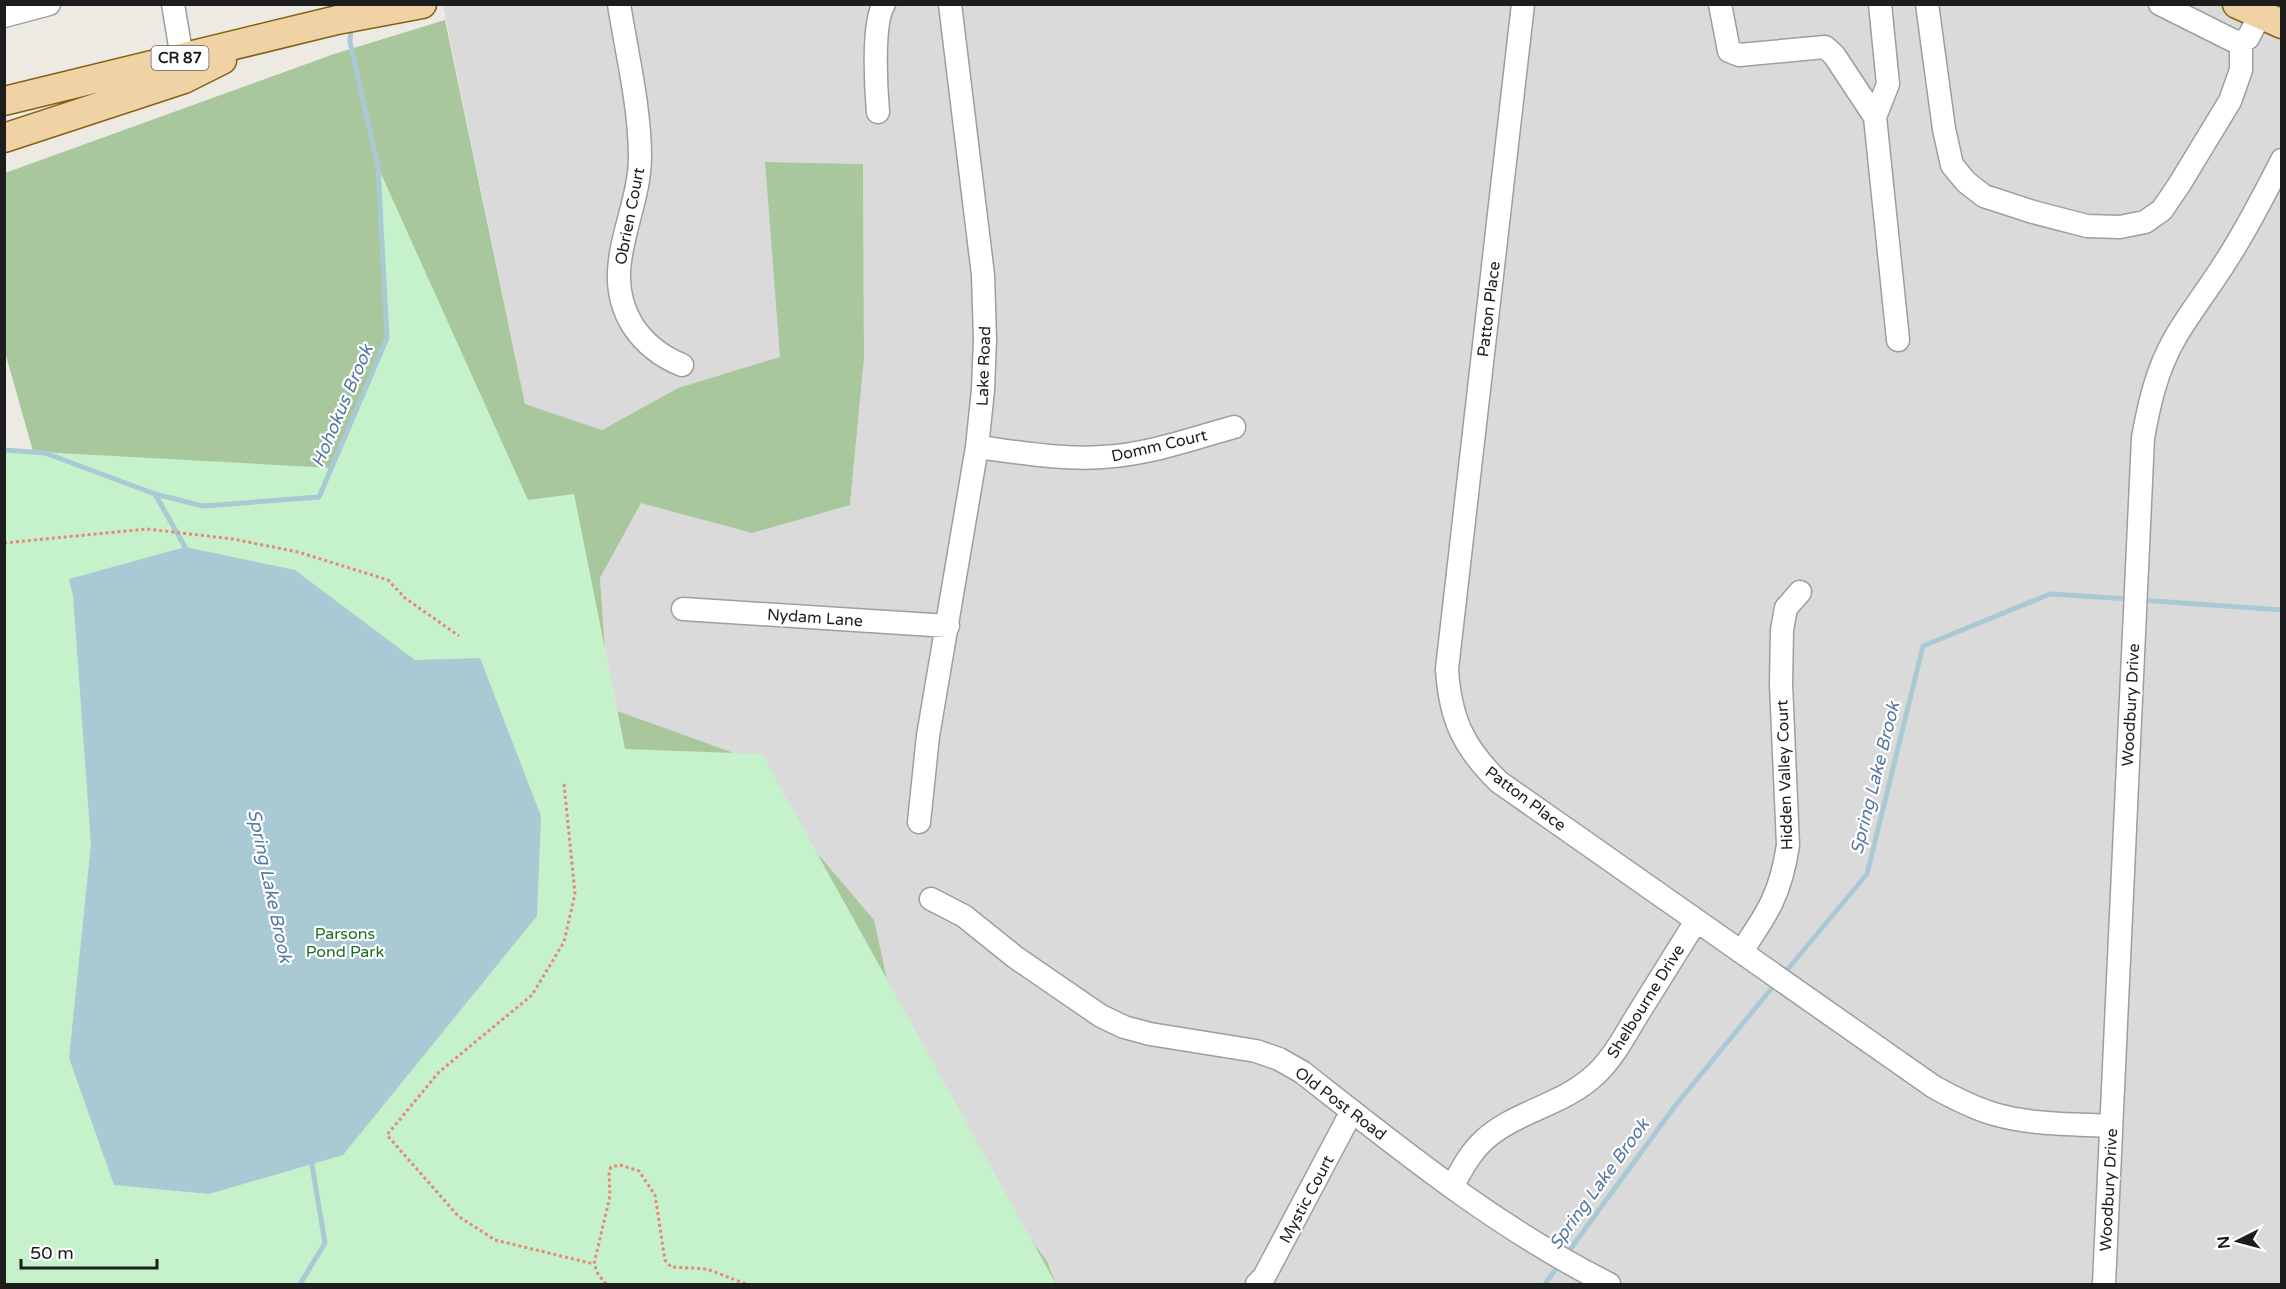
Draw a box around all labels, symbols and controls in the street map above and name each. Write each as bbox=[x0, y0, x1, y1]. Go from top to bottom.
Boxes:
road number: CR 87 bbox=[152, 46, 208, 70]
street label: Obrien Court bbox=[611, 166, 649, 266]
street label: Patton Place bbox=[1473, 260, 1505, 358]
street label: Lake Road bbox=[973, 326, 995, 406]
water label: Hohokus Brook bbox=[306, 340, 378, 471]
street label: Domm Court bbox=[1109, 425, 1209, 467]
street label: Nydam Lane bbox=[766, 605, 864, 631]
street label: Woodbury Drive bbox=[2118, 643, 2144, 767]
water label: Spring Lake Brook bbox=[1845, 698, 1905, 857]
street label: Hidden Valley Court bbox=[1772, 699, 1798, 851]
street label: Patton Place bbox=[1481, 762, 1570, 836]
water label: Spring Lake Brook bbox=[243, 807, 297, 966]
park label: Parsons Pond Park bbox=[306, 924, 384, 962]
street label: Shelbourne Drive bbox=[1603, 941, 1689, 1062]
street label: Old Post Road bbox=[1291, 1063, 1390, 1145]
water label: Spring Lake Brook bbox=[1544, 1113, 1655, 1254]
street label: Woodbury Drive bbox=[2096, 1128, 2122, 1252]
street label: Mystic Court bbox=[1275, 1152, 1338, 1247]
north arrow bbox=[2208, 1211, 2268, 1271]
scale bar bbox=[21, 1232, 158, 1270]
text: N bbox=[2213, 1235, 2235, 1250]
text: 50 m bbox=[30, 1242, 74, 1264]

